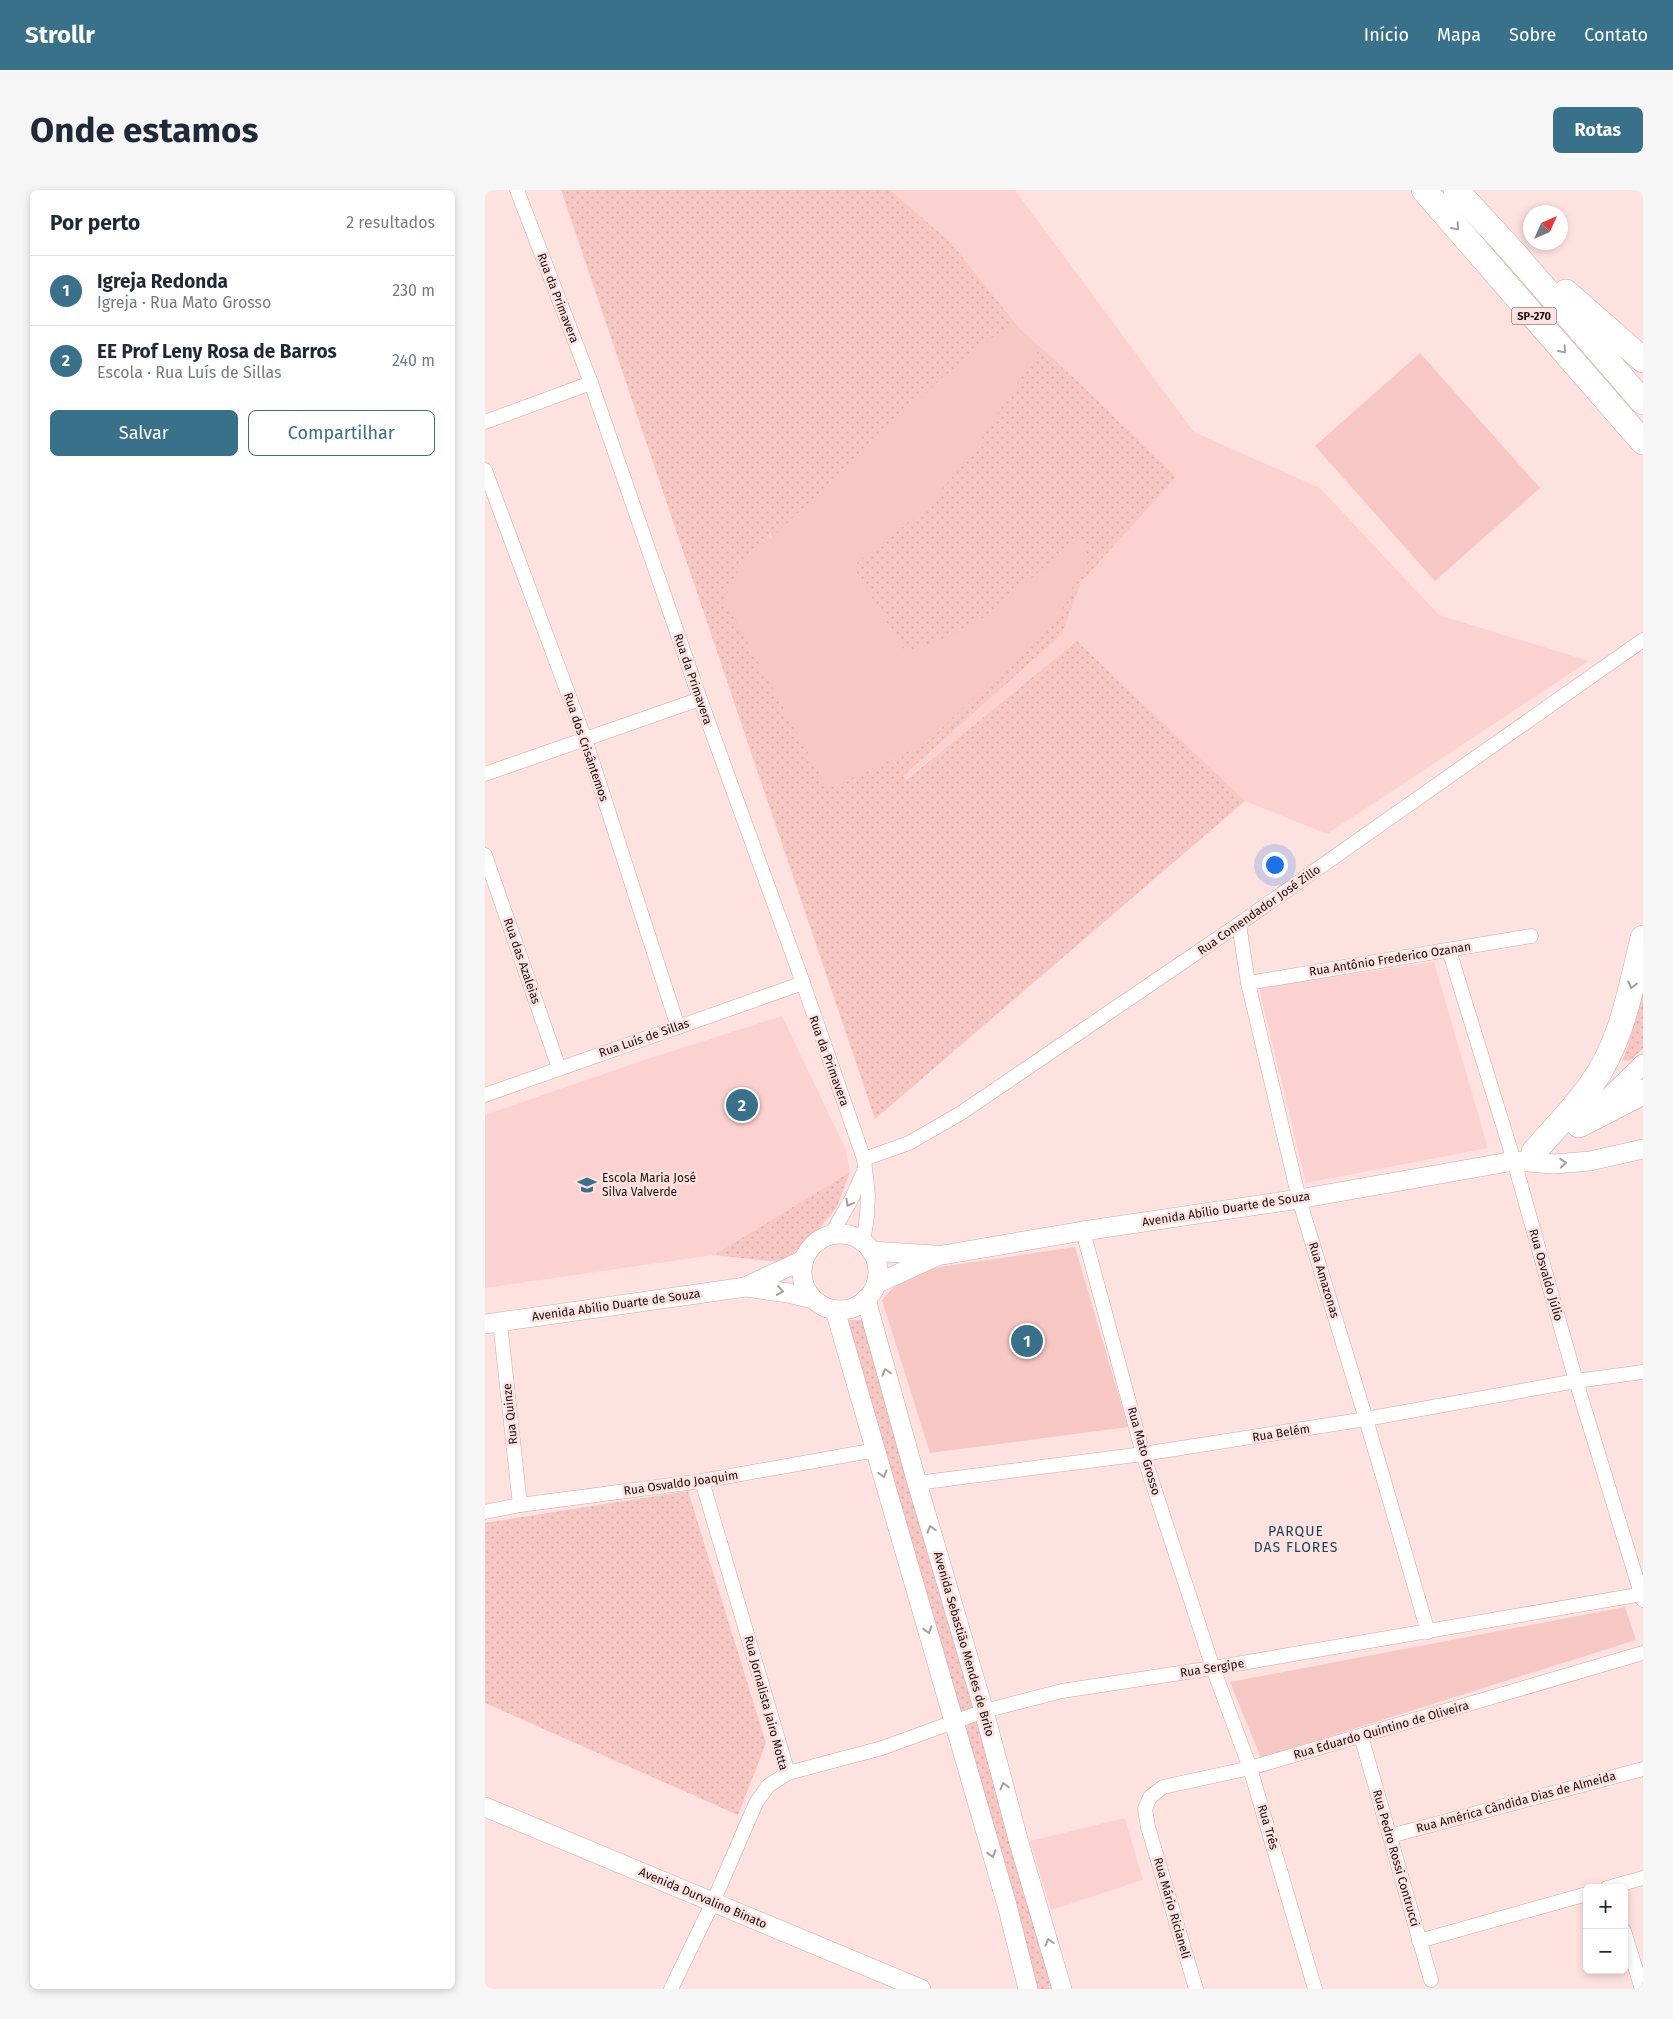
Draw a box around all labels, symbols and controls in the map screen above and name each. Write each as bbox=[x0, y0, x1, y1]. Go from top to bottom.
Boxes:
text: Strollr bbox=[25, 21, 95, 49]
text: Início bbox=[1364, 24, 1409, 46]
text: Mapa bbox=[1437, 24, 1481, 46]
text: Sobre bbox=[1509, 24, 1556, 46]
text: Contato bbox=[1584, 24, 1648, 46]
button: Rotas bbox=[1553, 107, 1643, 153]
text: Onde estamos bbox=[30, 109, 258, 151]
north arrow bbox=[1523, 205, 1568, 250]
text: Por perto bbox=[50, 210, 140, 236]
text: 2 resultados bbox=[346, 213, 435, 232]
one-way arrow bbox=[1451, 221, 1460, 230]
street label: Rua da Primavera bbox=[534, 251, 582, 345]
text: Igreja Redonda bbox=[97, 270, 228, 293]
text: 1 bbox=[62, 281, 70, 300]
text: 230 m bbox=[392, 281, 435, 300]
text: Igreja · Rua Mato Grosso bbox=[97, 293, 271, 312]
road number: SP-270 bbox=[1511, 308, 1557, 324]
text: EE Prof Leny Rosa de Barros bbox=[97, 340, 337, 363]
one-way arrow bbox=[1557, 344, 1566, 353]
text: 2 bbox=[62, 351, 70, 370]
text: 240 m bbox=[392, 351, 435, 370]
text: Escola · Rua Luís de Sillas bbox=[97, 363, 282, 382]
button: Salvar bbox=[50, 410, 238, 456]
button: Compartilhar bbox=[248, 410, 435, 456]
street label: Rua da Primavera bbox=[671, 632, 715, 726]
street label: Rua dos Crisântemos bbox=[561, 691, 611, 804]
your location bbox=[1262, 852, 1288, 878]
street label: Rua Comendador José Zillo bbox=[1195, 862, 1323, 958]
street label: Rua das Azaleias bbox=[501, 916, 543, 1006]
street label: Rua Antônio Frederico Ozanan bbox=[1308, 939, 1472, 979]
one-way arrow bbox=[1627, 980, 1637, 988]
street label: Rua da Primavera bbox=[806, 1014, 852, 1108]
street label: Rua Luís de Sillas bbox=[597, 1016, 691, 1060]
pin: 2 bbox=[726, 1086, 758, 1124]
one-way arrow bbox=[1559, 1158, 1567, 1169]
place label: Escola Maria José Silva Valverde bbox=[602, 1171, 696, 1199]
school or university icon: Escola Maria José Silva Valverde bbox=[576, 1174, 598, 1196]
street label: Avenida Abílio Duarte de Souza bbox=[1141, 1189, 1311, 1229]
one-way arrow bbox=[846, 1198, 856, 1207]
street label: Rua Osvaldo Júlio bbox=[1526, 1227, 1566, 1323]
street label: Rua Amazonas bbox=[1306, 1240, 1342, 1320]
street label: Avenida Abílio Duarte de Souza bbox=[531, 1286, 701, 1324]
one-way arrow bbox=[776, 1286, 784, 1296]
pin: 1 bbox=[1011, 1322, 1043, 1360]
one-way arrow bbox=[881, 1368, 892, 1377]
street label: Rua Quinze bbox=[500, 1383, 520, 1445]
street label: Rua Mato Grosso bbox=[1125, 1405, 1163, 1497]
street label: Rua Belém bbox=[1251, 1422, 1311, 1444]
street label: Rua Osvaldo Joaquim bbox=[623, 1468, 739, 1498]
one-way arrow bbox=[878, 1469, 888, 1478]
district label: PARQUE DAS FLORES bbox=[1254, 1523, 1338, 1556]
one-way arrow bbox=[926, 1525, 936, 1533]
street label: Avenida Sebastião Mendes de Brito bbox=[931, 1550, 997, 1738]
one-way arrow bbox=[922, 1626, 933, 1635]
street label: Rua Jornalista Jairo Motta bbox=[741, 1634, 791, 1772]
street label: Rua Sergipe bbox=[1179, 1656, 1245, 1680]
street label: Rua Eduardo Quintino de Oliveira bbox=[1292, 1698, 1470, 1762]
street label: Rua América Cândida Dias de Almeida bbox=[1415, 1769, 1617, 1835]
one-way arrow bbox=[999, 1781, 1010, 1790]
street label: Rua Pedro Rossi Contrucci bbox=[1370, 1788, 1422, 1928]
street label: Rua Três bbox=[1255, 1803, 1281, 1852]
one-way arrow bbox=[987, 1849, 997, 1857]
street label: Rua Mário Ricianeli bbox=[1151, 1856, 1193, 1960]
street label: Avenida Durvalino Binato bbox=[637, 1865, 769, 1931]
map controls bbox=[1583, 1884, 1628, 1974]
button: + bbox=[1583, 1884, 1628, 1929]
button: − bbox=[1583, 1929, 1628, 1974]
one-way arrow bbox=[1044, 1938, 1055, 1947]

